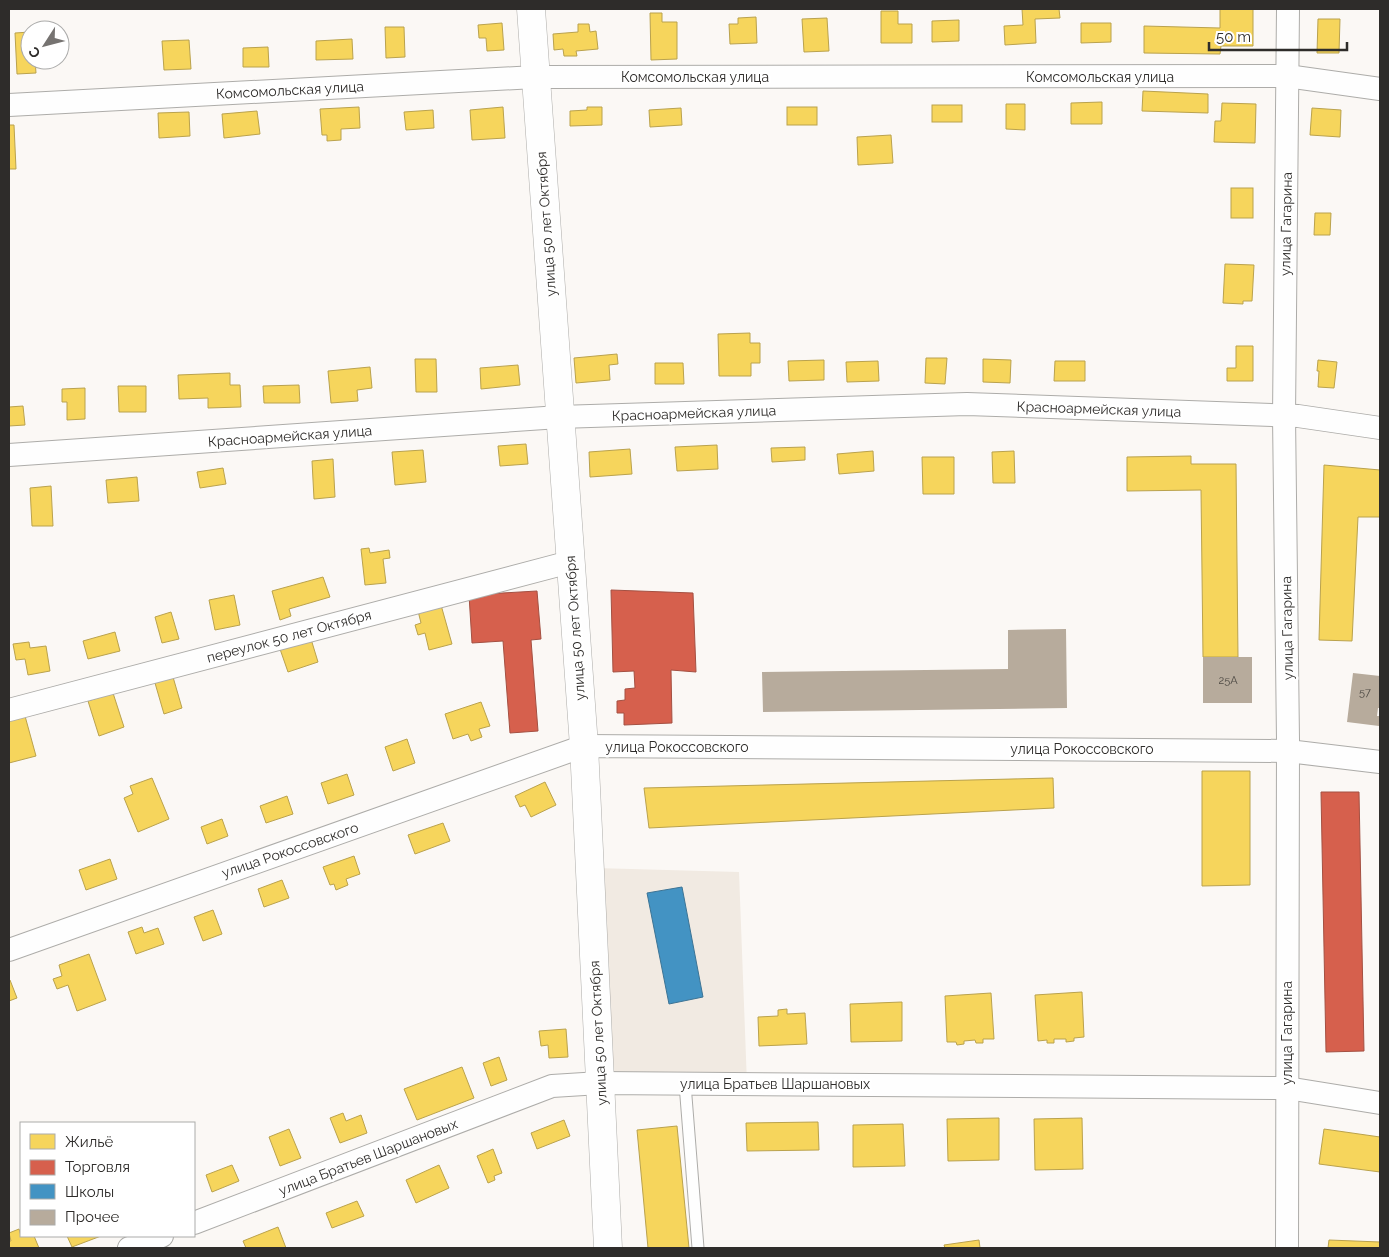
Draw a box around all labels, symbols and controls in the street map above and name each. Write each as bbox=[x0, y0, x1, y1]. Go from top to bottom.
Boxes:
north arrow bbox=[20, 20, 70, 70]
scale bar bbox=[1209, 20, 1346, 52]
text: 50 m bbox=[1216, 28, 1251, 46]
text: С bbox=[25, 44, 44, 61]
street label: Комсомольская улица bbox=[621, 69, 769, 85]
street label: Комсомольская улица bbox=[1026, 69, 1174, 85]
street label: Комсомольская улица bbox=[216, 78, 364, 102]
street label: улица 50 лет Октября bbox=[533, 151, 559, 297]
street label: улица Гагарина bbox=[1277, 172, 1295, 276]
street label: Красноармейская улица bbox=[1016, 398, 1182, 420]
street label: Красноармейская улица bbox=[611, 402, 777, 424]
street label: Красноармейская улица bbox=[207, 422, 373, 450]
street label: улица 50 лет Октября bbox=[562, 555, 588, 701]
street label: улица Гагарина bbox=[1278, 576, 1296, 680]
street label: переулок 50 лет Октября bbox=[205, 606, 373, 666]
house number: 25А bbox=[1218, 674, 1238, 687]
house number: 57 bbox=[1359, 686, 1371, 699]
street label: улица Рокоссовского bbox=[605, 739, 749, 755]
street label: улица Рокоссовского bbox=[1010, 741, 1154, 757]
street label: улица Рокоссовского bbox=[220, 819, 360, 881]
street label: улица 50 лет Октября bbox=[586, 960, 610, 1106]
street label: улица Гагарина bbox=[1279, 981, 1295, 1085]
street label: улица Братьев Шаршановых bbox=[680, 1076, 870, 1092]
street label: улица Братьев Шаршановых bbox=[276, 1115, 460, 1199]
legend bbox=[20, 1122, 195, 1237]
text: Жильё bbox=[65, 1133, 114, 1151]
text: Торговля bbox=[65, 1158, 130, 1176]
text: Школы bbox=[65, 1183, 114, 1201]
text: Прочее bbox=[65, 1208, 119, 1226]

